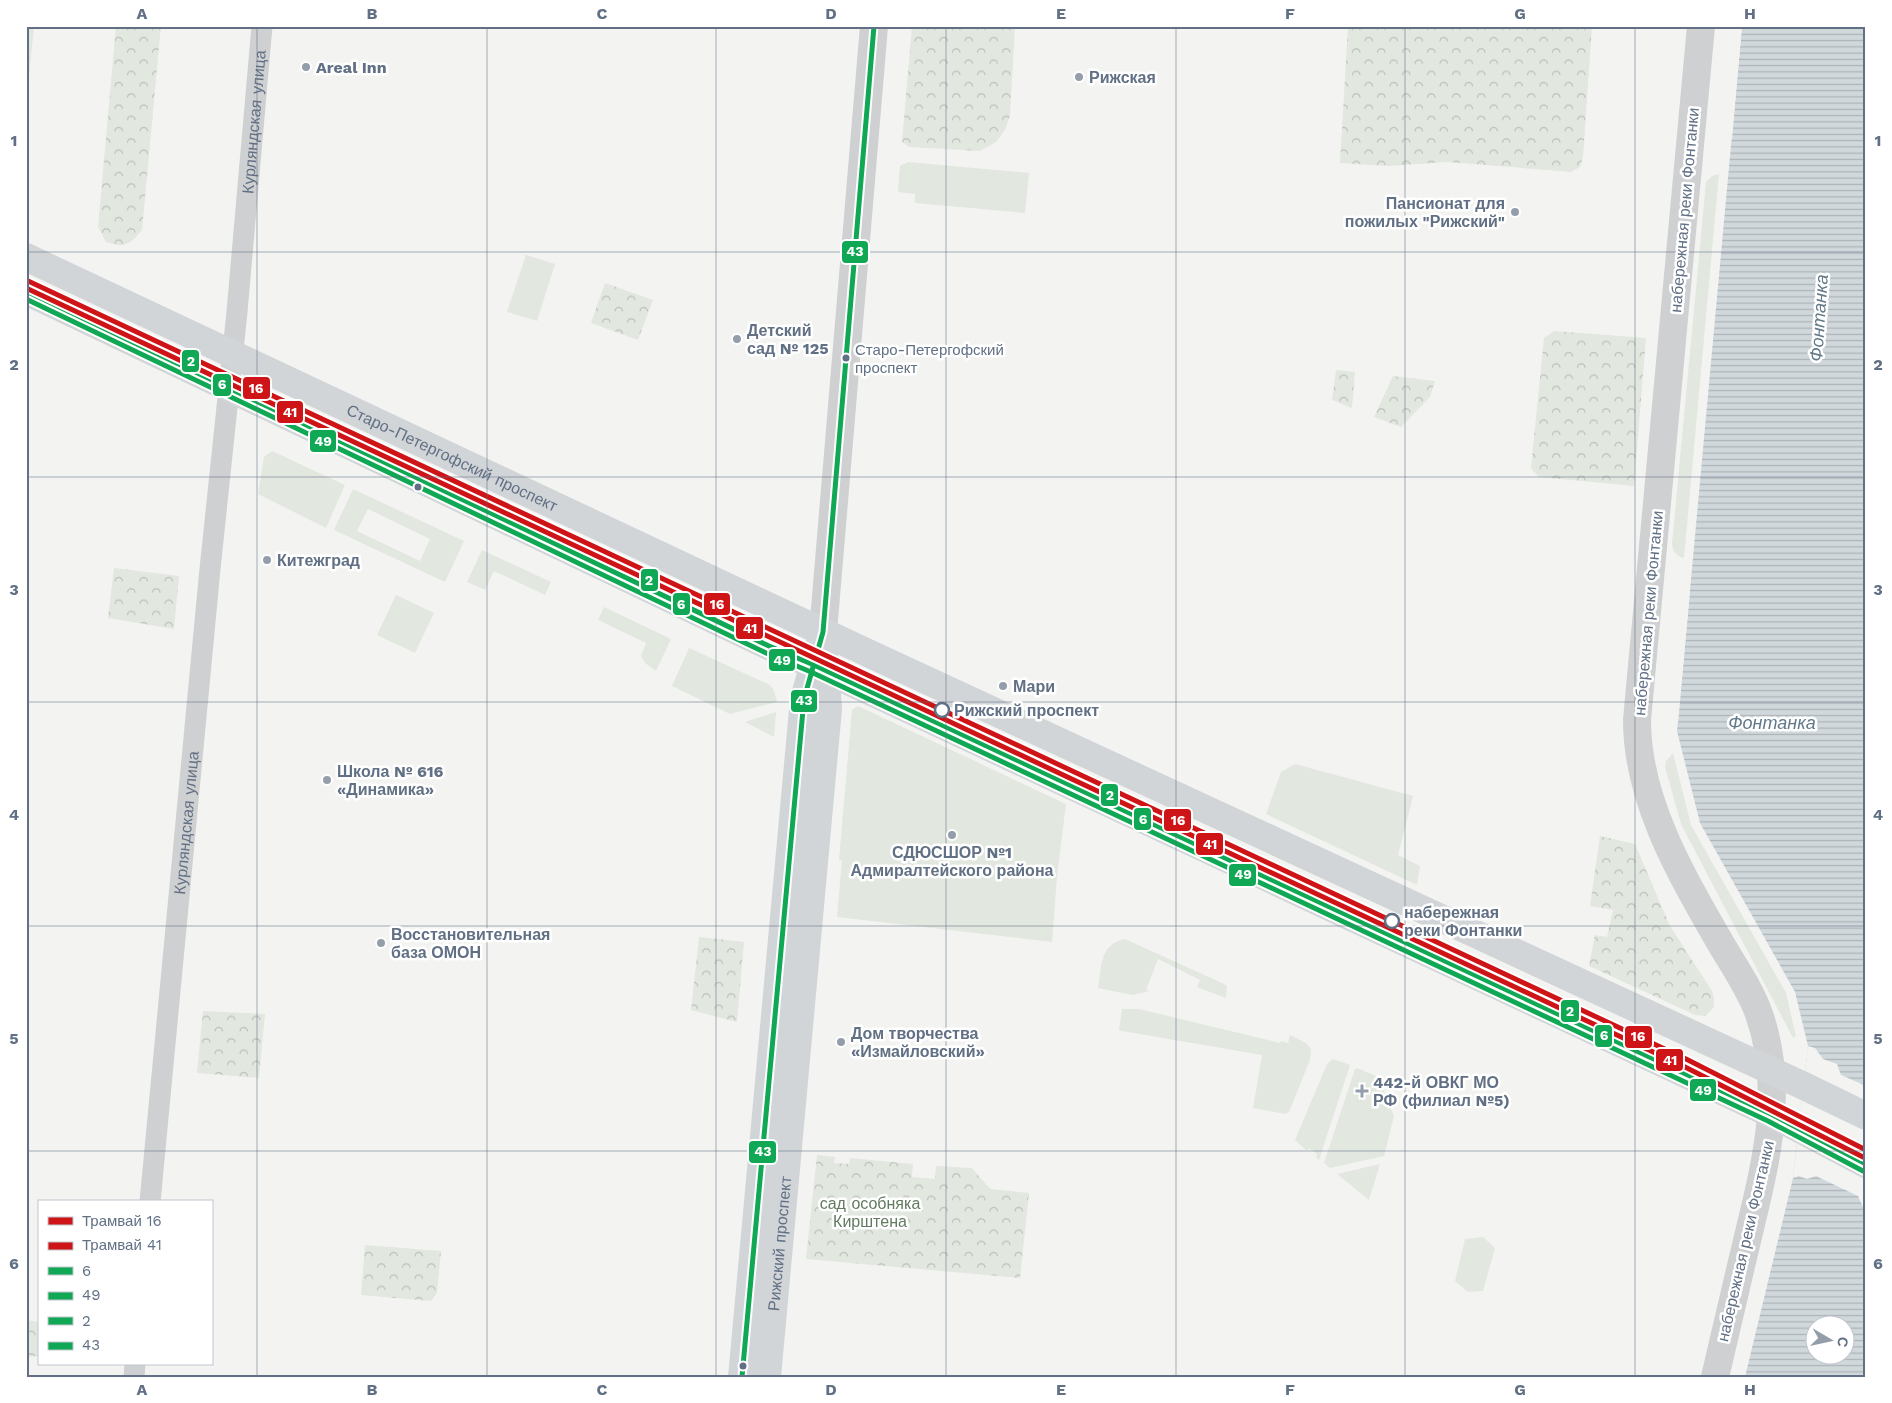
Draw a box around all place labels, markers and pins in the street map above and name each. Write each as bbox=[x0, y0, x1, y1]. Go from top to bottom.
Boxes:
place label: Areal Inn bbox=[316, 58, 387, 77]
marker: Areal Inn bbox=[300, 61, 312, 73]
place label: Рижская bbox=[1089, 68, 1156, 87]
marker: Рижская bbox=[1073, 71, 1085, 83]
place label: Пансионат для пожилых "Рижский" bbox=[1345, 194, 1505, 231]
marker: Пансионат для пожилых "Рижский" bbox=[1509, 206, 1521, 218]
place label: Детский сад № 125 bbox=[747, 321, 829, 358]
marker: Детский сад № 125 bbox=[731, 333, 743, 345]
place label: Старо-Петергофский проспект bbox=[855, 341, 1004, 377]
marker: Старо-Петергофский проспект bbox=[841, 353, 851, 363]
unlabelled marker bbox=[413, 482, 423, 492]
place label: Китежград bbox=[277, 551, 360, 570]
marker: Китежград bbox=[261, 554, 273, 566]
place label: Мари bbox=[1013, 677, 1055, 696]
marker: Мари bbox=[997, 680, 1009, 692]
place label: Рижский проспект bbox=[954, 701, 1099, 720]
marker: Рижский проспект bbox=[934, 702, 950, 718]
place label: Школа № 616 «Динамика» bbox=[337, 762, 444, 799]
marker: Школа № 616 «Динамика» bbox=[321, 774, 333, 786]
marker: СДЮСШОР №1 Адмиралтейского района bbox=[946, 829, 958, 841]
place label: СДЮСШОР №1 Адмиралтейского района bbox=[851, 843, 1054, 880]
place label: набережная реки Фонтанки bbox=[1404, 903, 1522, 940]
marker: набережная реки Фонтанки bbox=[1384, 913, 1400, 929]
place label: Восстановительная база ОМОН bbox=[391, 925, 550, 962]
marker: Восстановительная база ОМОН bbox=[375, 937, 387, 949]
place label: Дом творчества «Измайловский» bbox=[851, 1024, 985, 1061]
marker: Дом творчества «Измайловский» bbox=[835, 1036, 847, 1048]
place label: 442-й ОВКГ МО РФ (филиал №5) bbox=[1373, 1073, 1510, 1110]
marker: 442-й ОВКГ МО РФ (филиал №5) bbox=[1355, 1084, 1369, 1098]
unlabelled marker bbox=[738, 1361, 748, 1371]

